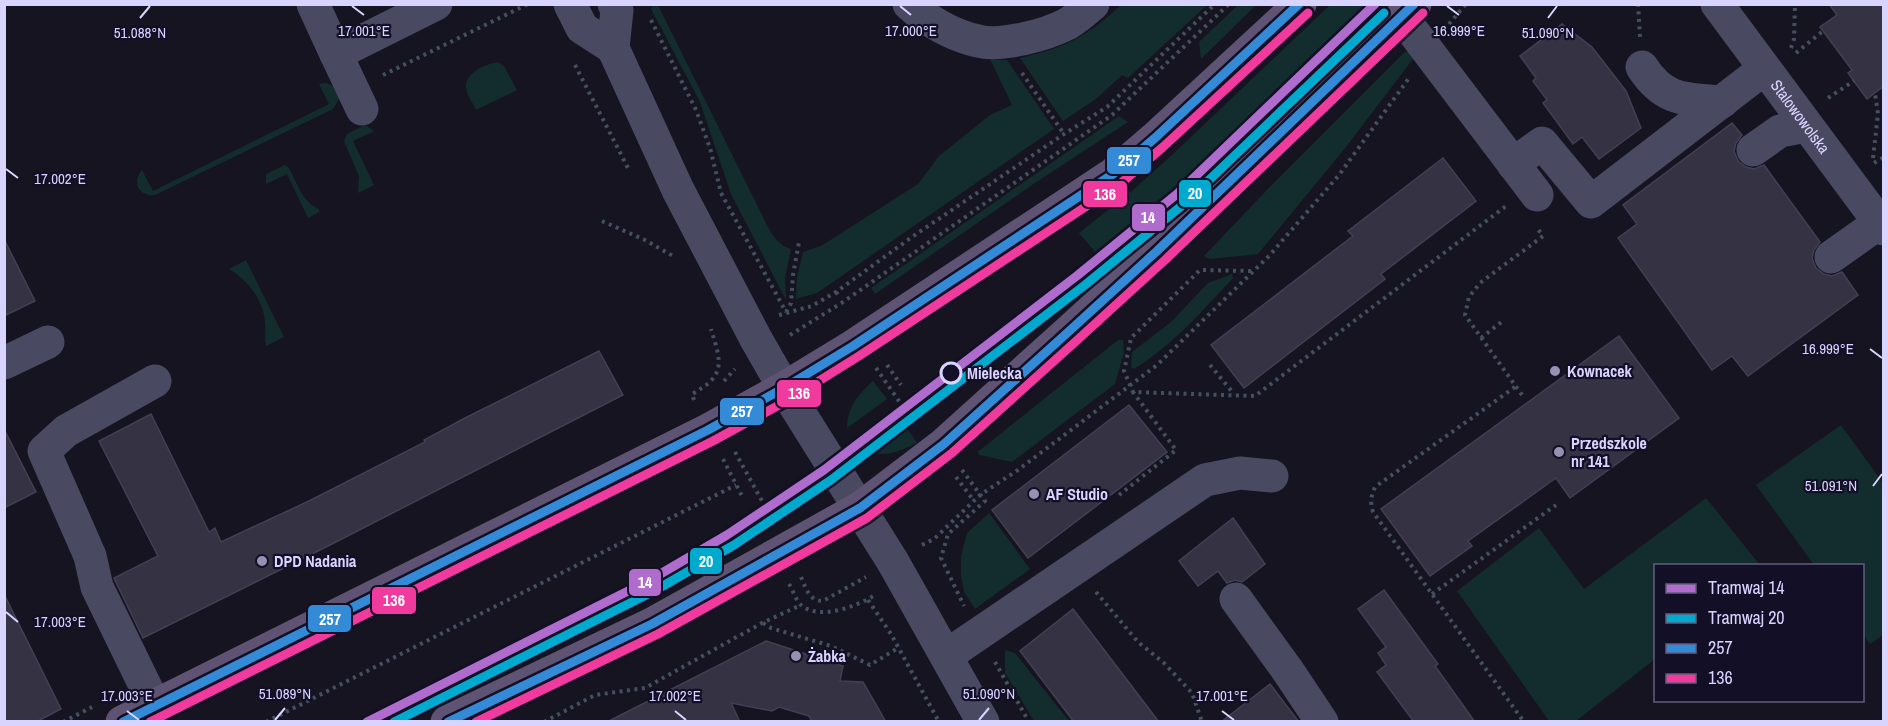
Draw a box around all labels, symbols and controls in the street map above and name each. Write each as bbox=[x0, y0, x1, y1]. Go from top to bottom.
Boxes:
text: 17.001°E bbox=[338, 20, 390, 41]
text: 17.000°E bbox=[885, 20, 937, 41]
text: 16.999°E bbox=[1433, 20, 1485, 41]
text: 51.088°N bbox=[114, 22, 166, 43]
text: 51.090°N bbox=[1522, 22, 1574, 43]
street label: Stalowowolska bbox=[1766, 75, 1836, 158]
line badge: 257 bbox=[1106, 146, 1152, 175]
text: 257 bbox=[1118, 149, 1140, 171]
text: 17.002°E bbox=[34, 168, 86, 189]
line badge: 20 bbox=[1178, 179, 1212, 208]
line badge: 136 bbox=[1082, 180, 1128, 208]
text: 20 bbox=[1188, 182, 1202, 204]
text: 136 bbox=[1094, 183, 1116, 205]
line badge: 14 bbox=[1131, 203, 1166, 232]
text: 14 bbox=[1141, 206, 1156, 228]
text: 16.999°E bbox=[1802, 338, 1854, 359]
place label: Kownacek bbox=[1567, 360, 1633, 382]
marker: Mielecka bbox=[940, 362, 962, 384]
place label: Mielecka bbox=[967, 362, 1022, 384]
marker: Kownacek bbox=[1548, 364, 1562, 378]
line badge: 136 bbox=[776, 379, 822, 408]
text: 136 bbox=[788, 382, 810, 404]
line badge: 257 bbox=[719, 397, 765, 426]
text: 257 bbox=[731, 400, 753, 422]
place label: Przedszkole nr 141 bbox=[1571, 432, 1647, 472]
marker: Przedszkole nr 141 bbox=[1552, 445, 1566, 459]
text: 51.091°N bbox=[1805, 475, 1857, 496]
place label: AF Studio bbox=[1046, 483, 1108, 505]
marker: AF Studio bbox=[1027, 487, 1041, 501]
line badge: 20 bbox=[689, 547, 723, 575]
place label: DPD Nadania bbox=[274, 550, 357, 572]
text: 20 bbox=[699, 550, 713, 572]
marker: DPD Nadania bbox=[255, 554, 269, 568]
legend bbox=[1654, 564, 1864, 702]
line badge: 14 bbox=[628, 568, 662, 597]
text: 14 bbox=[638, 571, 653, 593]
text: Tramwaj 14 bbox=[1708, 575, 1785, 600]
line badge: 136 bbox=[371, 586, 417, 615]
text: 136 bbox=[383, 589, 405, 611]
line badge: 257 bbox=[307, 604, 352, 633]
text: Tramwaj 20 bbox=[1708, 605, 1785, 630]
text: 257 bbox=[319, 608, 341, 630]
text: 17.003°E bbox=[34, 611, 86, 632]
text: 257 bbox=[1708, 635, 1733, 660]
place label: Żabka bbox=[808, 645, 847, 667]
marker: Żabka bbox=[789, 649, 803, 663]
text: 136 bbox=[1708, 665, 1733, 690]
text: 51.089°N bbox=[259, 683, 311, 704]
text: 51.090°N bbox=[963, 683, 1015, 704]
text: 17.003°E bbox=[101, 685, 153, 706]
text: 17.002°E bbox=[649, 685, 701, 706]
text: 17.001°E bbox=[1196, 685, 1248, 706]

